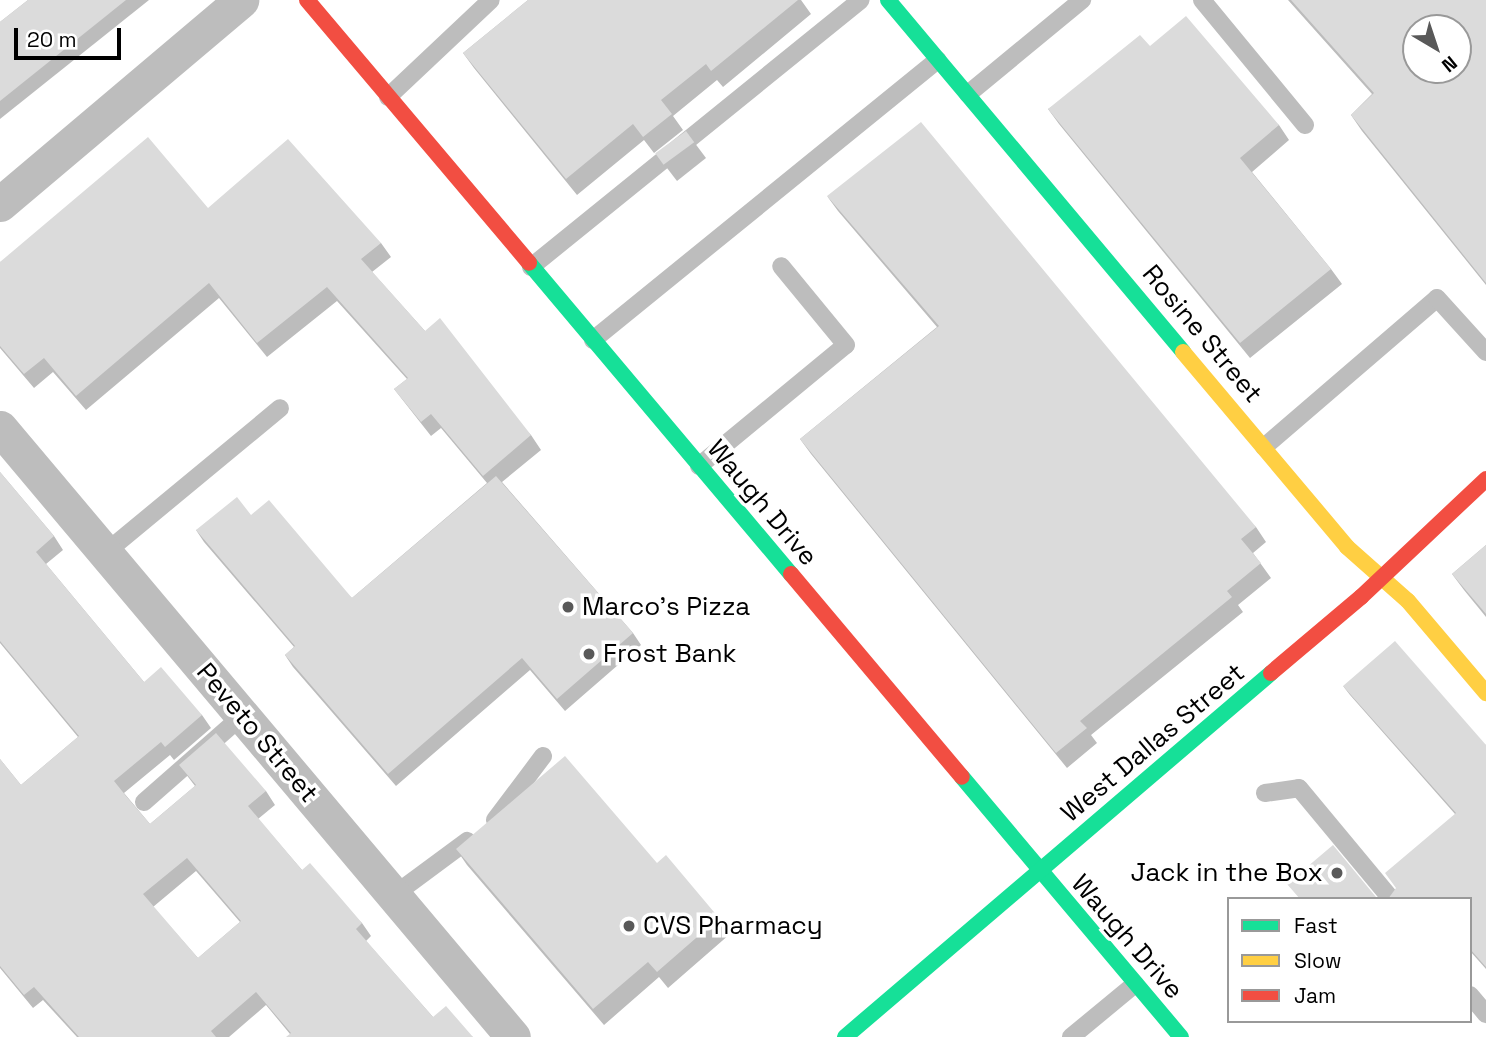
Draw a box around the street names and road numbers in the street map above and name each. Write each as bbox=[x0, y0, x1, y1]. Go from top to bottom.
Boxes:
street label: Rosine Street bbox=[1135, 259, 1269, 409]
street label: Waugh Drive bbox=[700, 434, 824, 572]
street label: Peveto Street bbox=[190, 657, 324, 809]
street label: West Dallas Street bbox=[1055, 657, 1251, 829]
street label: Waugh Drive bbox=[1065, 868, 1189, 1006]

